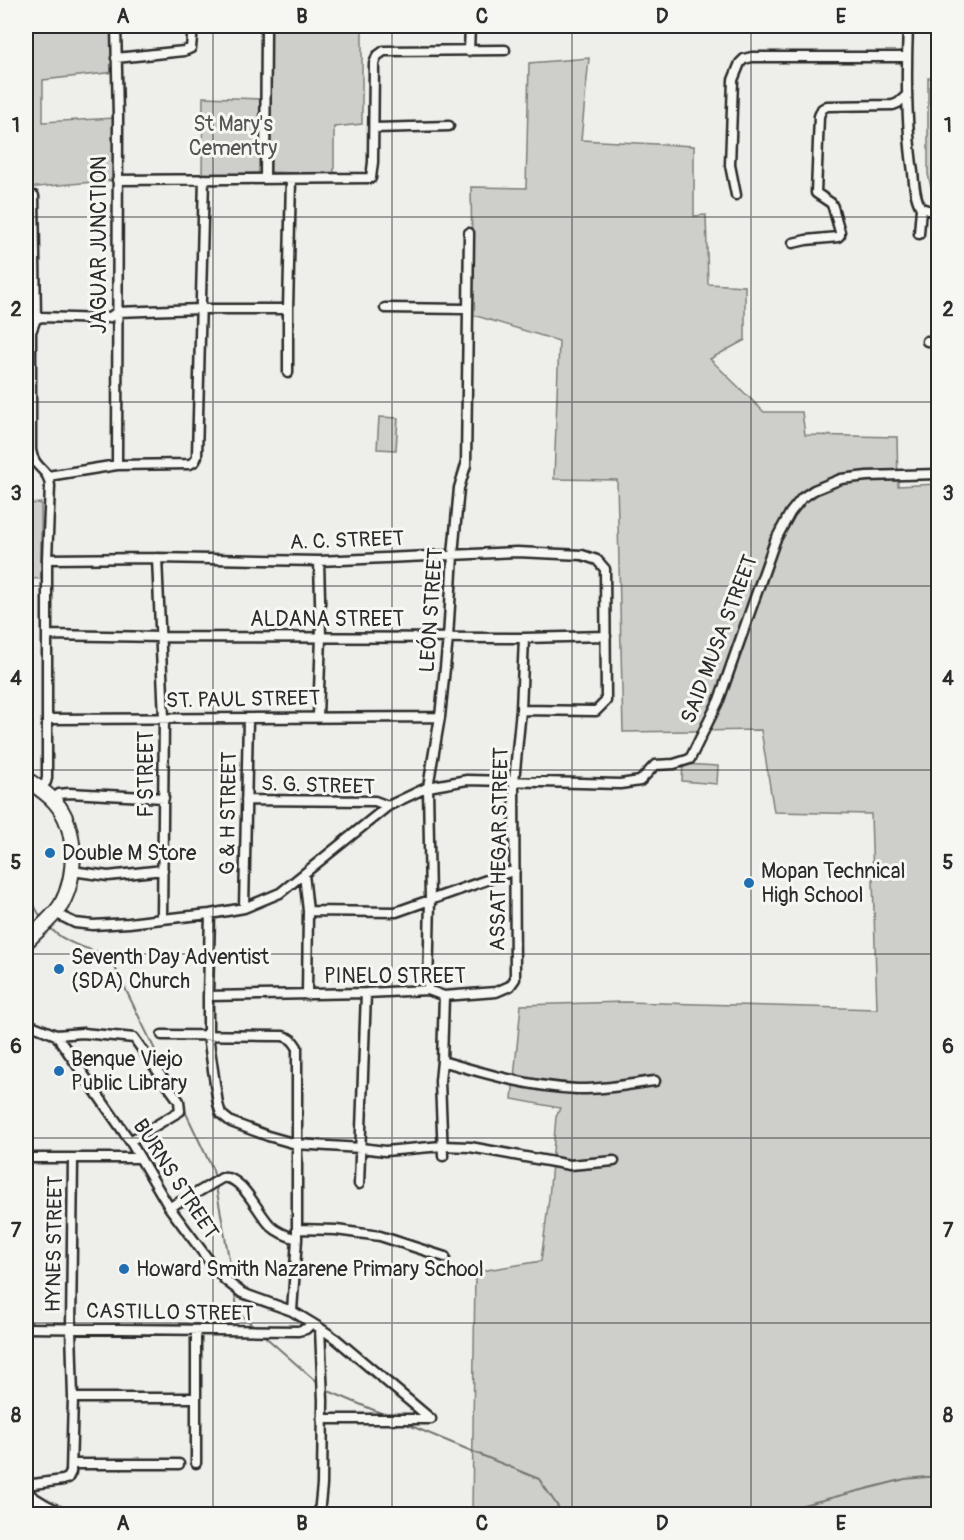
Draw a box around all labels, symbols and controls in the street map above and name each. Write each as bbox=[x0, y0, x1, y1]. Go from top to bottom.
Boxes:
text: A bbox=[117, 4, 130, 29]
text: B bbox=[296, 4, 308, 29]
text: C bbox=[476, 4, 488, 29]
text: D bbox=[656, 4, 669, 29]
text: E bbox=[836, 4, 847, 29]
park label: St Mary's Cementry bbox=[189, 111, 277, 162]
text: 1 bbox=[12, 113, 20, 138]
text: 1 bbox=[944, 113, 952, 138]
street label: JAGUAR JUNCTION bbox=[86, 156, 113, 334]
text: 2 bbox=[10, 297, 22, 322]
text: 2 bbox=[942, 297, 954, 322]
text: 3 bbox=[10, 481, 22, 506]
text: 3 bbox=[942, 481, 954, 506]
street label: A. C. STREET bbox=[289, 525, 405, 556]
street label: LEÓN STREET bbox=[413, 546, 449, 673]
street label: SAID MUSA STREET bbox=[675, 551, 764, 727]
street label: ALDANA STREET bbox=[250, 606, 404, 633]
text: 4 bbox=[10, 666, 22, 691]
text: 4 bbox=[942, 666, 954, 691]
street label: ST. PAUL STREET bbox=[166, 685, 321, 714]
street label: F STREET bbox=[133, 730, 160, 817]
street label: ASSAT HEGAR STREET bbox=[484, 746, 515, 951]
street label: G & H STREET bbox=[214, 751, 243, 875]
street label: S. G. STREET bbox=[261, 770, 376, 801]
place label: Double M Store bbox=[62, 840, 197, 867]
marker: Double M Store bbox=[43, 846, 57, 860]
text: 5 bbox=[11, 850, 22, 875]
text: 5 bbox=[943, 850, 954, 875]
place label: Mopan Technical High School bbox=[761, 858, 905, 909]
marker: Mopan Technical High School bbox=[742, 876, 756, 890]
place label: Seventh Day Adventist (SDA) Church bbox=[71, 944, 270, 995]
marker: Seventh Day Adventist (SDA) Church bbox=[52, 962, 66, 976]
street label: PINELO STREET bbox=[324, 963, 466, 990]
text: 6 bbox=[10, 1034, 22, 1059]
text: 6 bbox=[942, 1034, 954, 1059]
place label: Benque Viejo Public Library bbox=[71, 1046, 187, 1097]
marker: Benque Viejo Public Library bbox=[52, 1064, 66, 1078]
street label: BURNS STREET bbox=[127, 1114, 225, 1245]
street label: HYNES STREET bbox=[40, 1175, 69, 1313]
text: 7 bbox=[11, 1218, 22, 1243]
text: 7 bbox=[943, 1218, 954, 1243]
place label: Howard Smith Nazarene Primary School bbox=[136, 1256, 484, 1283]
marker: Howard Smith Nazarene Primary School bbox=[117, 1262, 131, 1276]
street label: CASTILLO STREET bbox=[86, 1298, 254, 1327]
text: 8 bbox=[11, 1403, 21, 1428]
text: 8 bbox=[943, 1403, 953, 1428]
text: A bbox=[117, 1511, 130, 1536]
text: B bbox=[296, 1511, 308, 1536]
text: C bbox=[476, 1511, 488, 1536]
text: D bbox=[656, 1511, 669, 1536]
text: E bbox=[836, 1511, 847, 1536]

